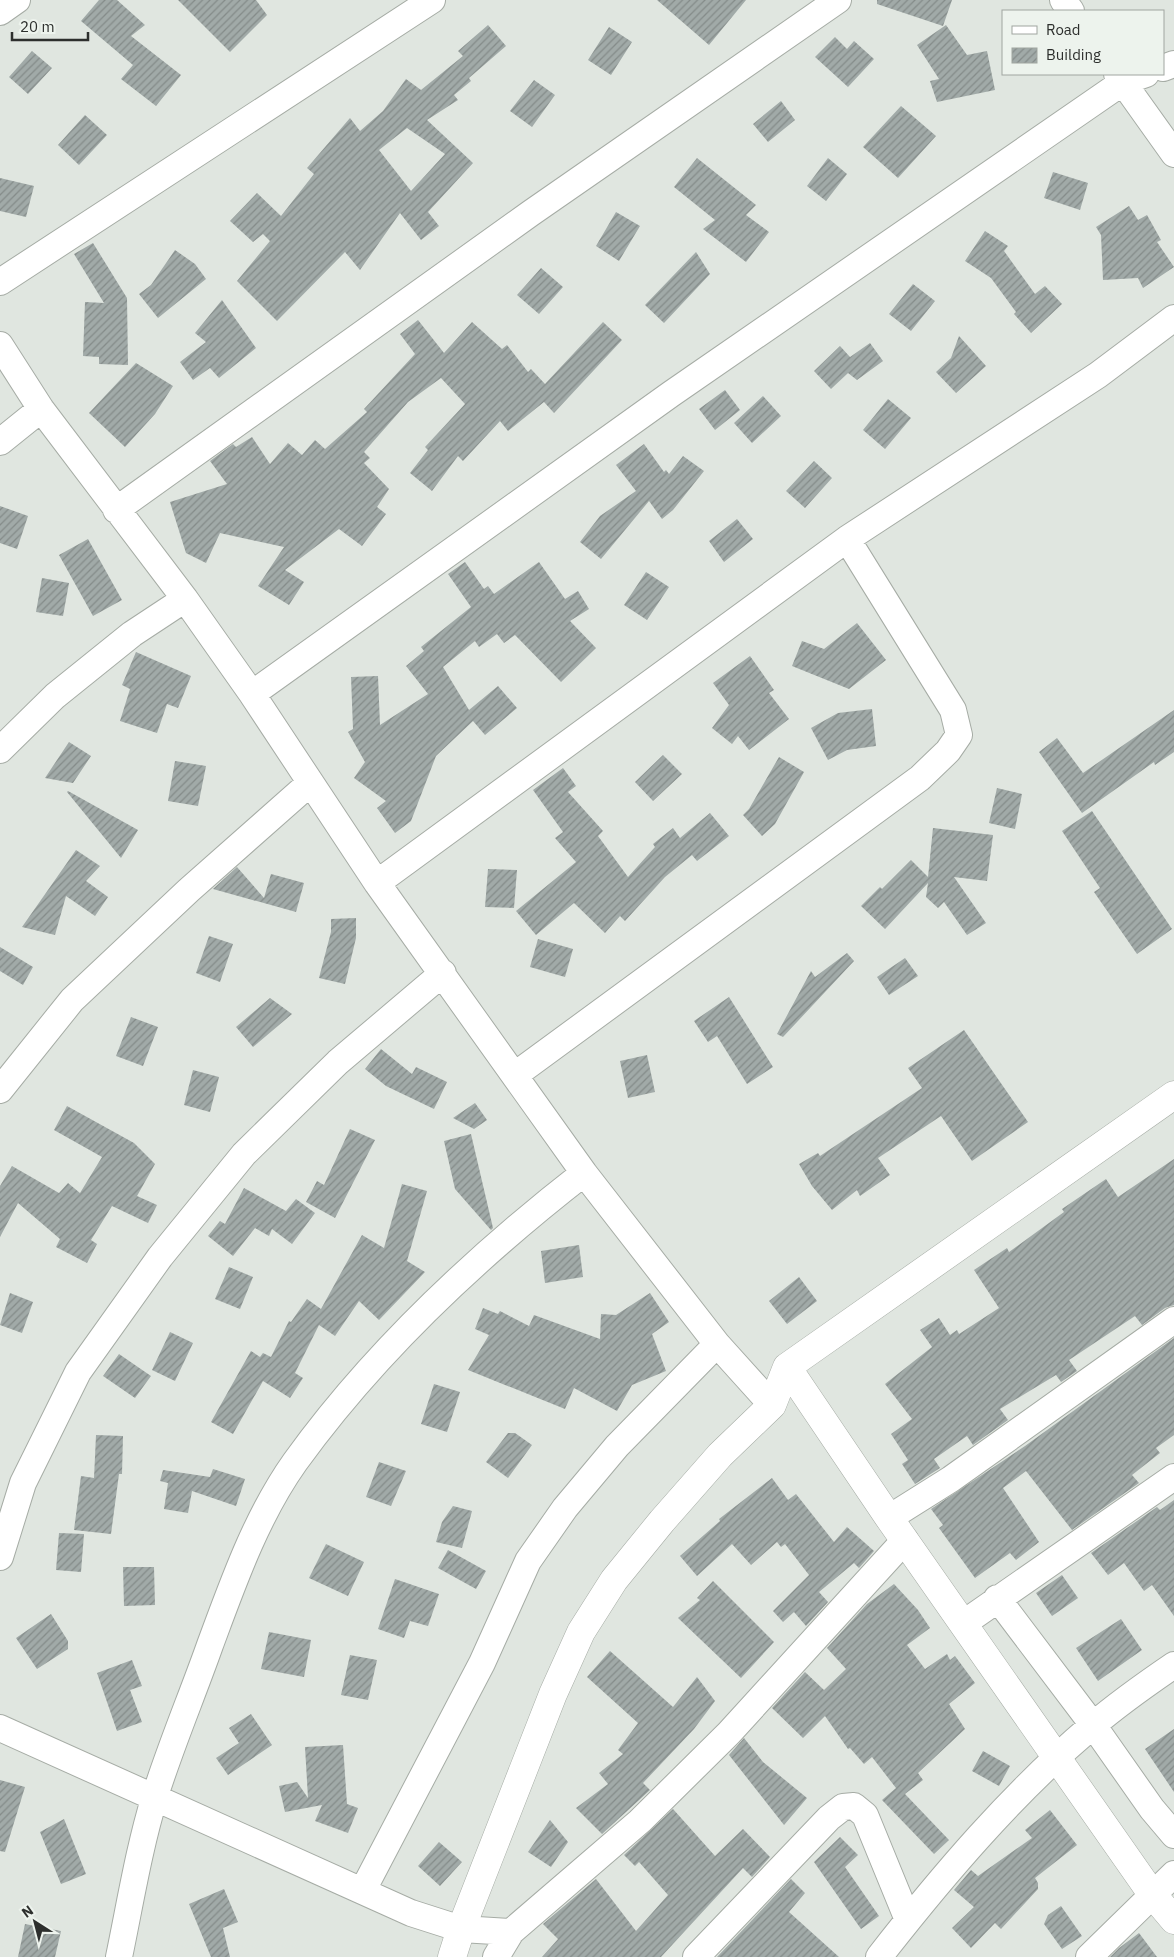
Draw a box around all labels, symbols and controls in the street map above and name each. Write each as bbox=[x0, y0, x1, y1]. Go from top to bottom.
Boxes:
scale bar bbox=[12, 10, 89, 42]
legend bbox=[1002, 10, 1164, 75]
text: 20 m bbox=[20, 17, 55, 36]
text: Road bbox=[1046, 20, 1081, 39]
text: Building bbox=[1046, 45, 1101, 64]
north arrow bbox=[10, 1897, 60, 1947]
text: N bbox=[18, 1901, 37, 1922]

